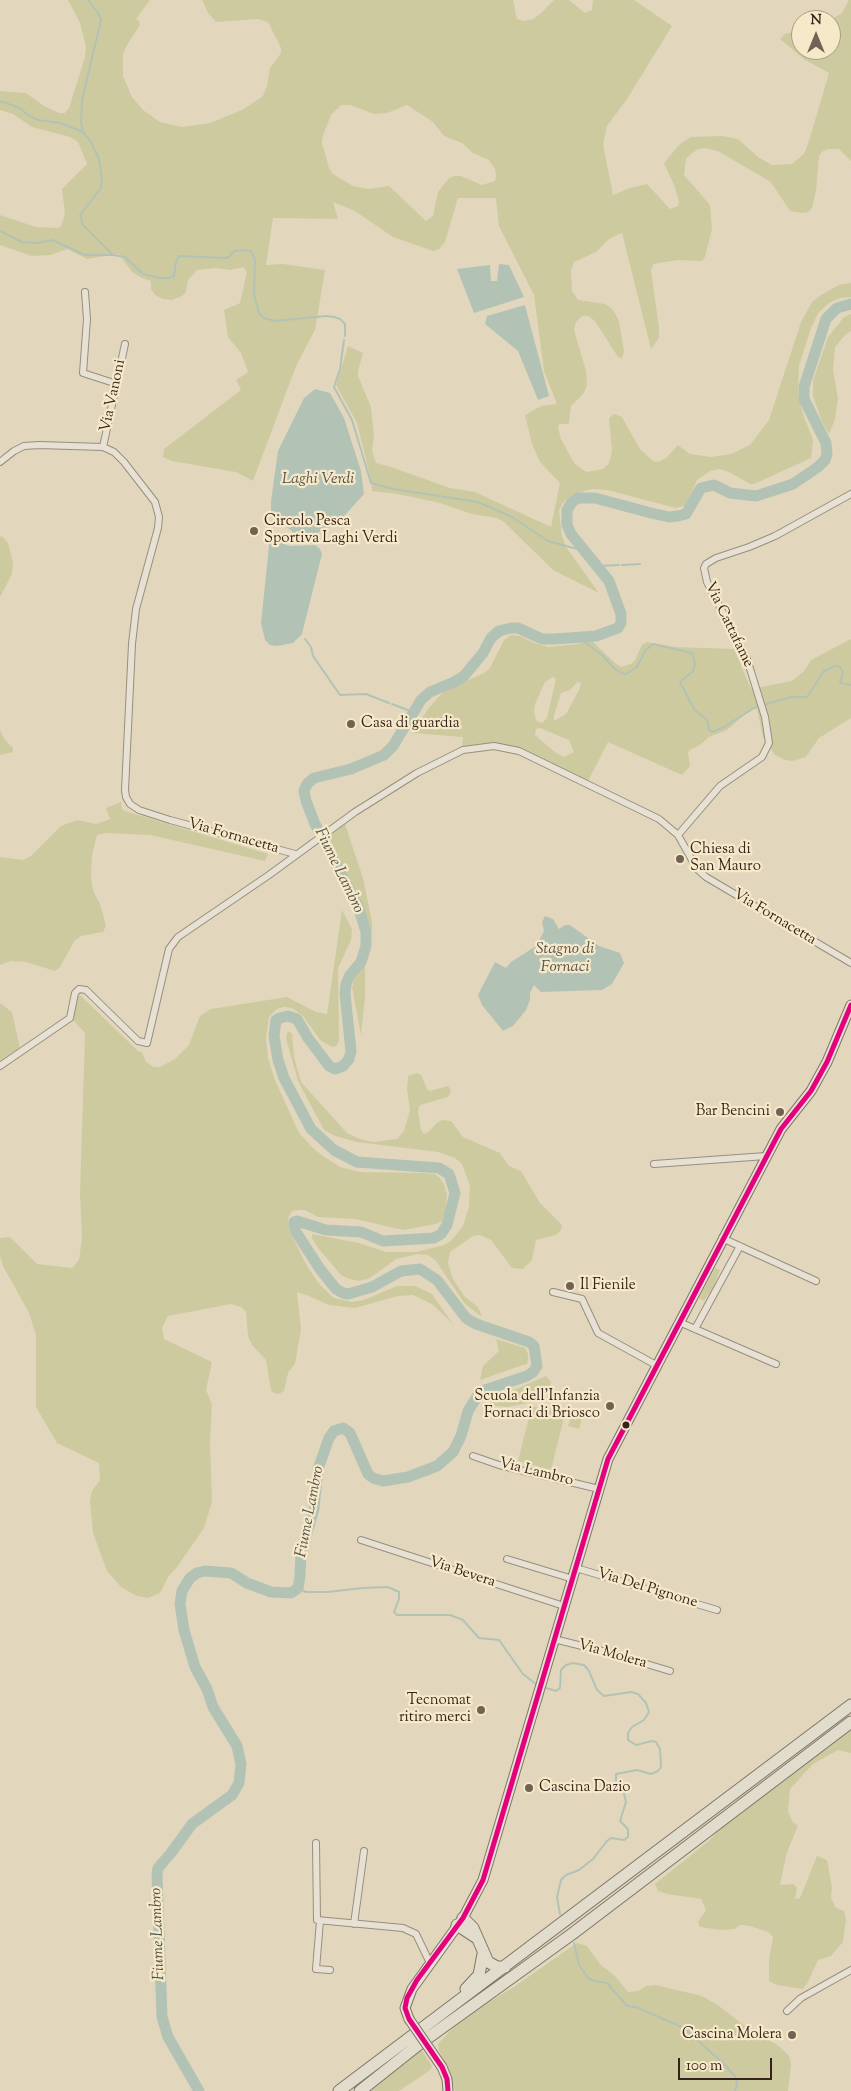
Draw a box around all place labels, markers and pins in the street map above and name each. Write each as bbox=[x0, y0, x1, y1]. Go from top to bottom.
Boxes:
place label: Circolo Pesca Sportiva Laghi Verdi bbox=[264, 513, 398, 548]
marker: Circolo Pesca Sportiva Laghi Verdi bbox=[248, 525, 260, 537]
place label: Casa di guardia bbox=[361, 715, 460, 733]
marker: Casa di guardia bbox=[345, 718, 357, 730]
place label: Chiesa di San Mauro bbox=[690, 841, 761, 876]
marker: Chiesa di San Mauro bbox=[674, 853, 686, 865]
place label: Bar Bencini bbox=[696, 1103, 770, 1121]
marker: Bar Bencini bbox=[774, 1106, 786, 1118]
place label: Il Fienile bbox=[580, 1277, 636, 1295]
marker: Il Fienile bbox=[564, 1280, 576, 1292]
place label: Scuola dell’Infanzia Fornaci di Briosco bbox=[474, 1388, 600, 1423]
marker: Scuola dell’Infanzia Fornaci di Briosco bbox=[604, 1400, 616, 1412]
unlabelled marker bbox=[621, 1420, 631, 1430]
place label: Tecnomat ritiro merci bbox=[399, 1692, 471, 1727]
marker: Tecnomat ritiro merci bbox=[475, 1704, 487, 1716]
place label: Cascina Dazio bbox=[539, 1779, 631, 1797]
marker: Cascina Dazio bbox=[523, 1782, 535, 1794]
place label: Cascina Molera bbox=[682, 2026, 782, 2044]
marker: Cascina Molera bbox=[786, 2029, 798, 2041]

